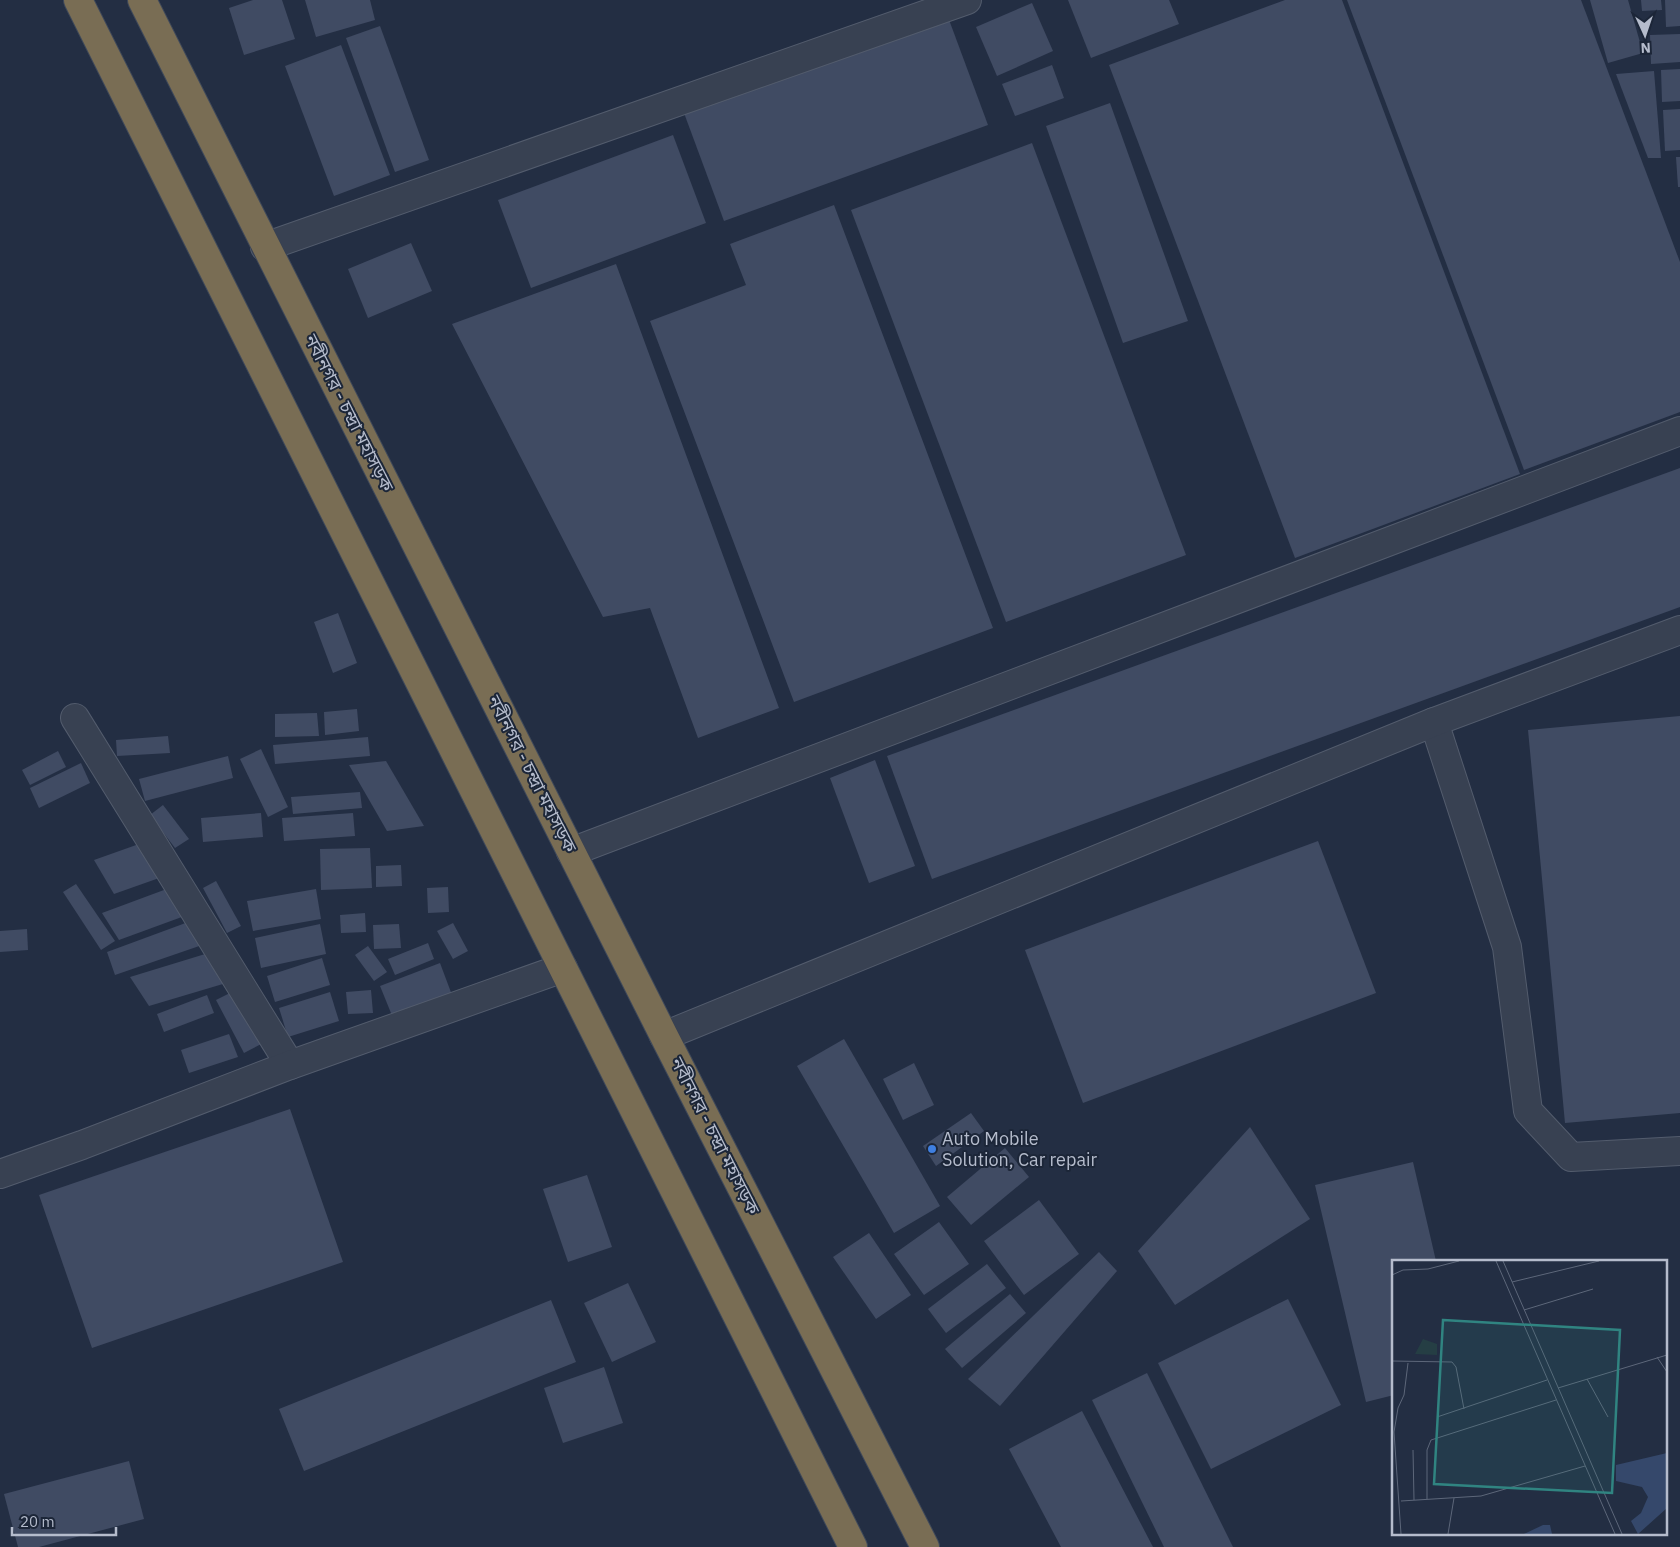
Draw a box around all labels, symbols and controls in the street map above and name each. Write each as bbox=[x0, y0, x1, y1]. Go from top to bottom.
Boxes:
north arrow bbox=[1620, 10, 1670, 60]
text: N bbox=[1640, 39, 1651, 57]
street label: নবীনগর - চন্দ্রা মহাসড়ক bbox=[299, 329, 399, 496]
street label: নবীনগর - চন্দ্রা মহাসড়ক bbox=[482, 690, 582, 857]
street label: নবীনগর - চন্দ্রা মহাসড়ক bbox=[665, 1052, 765, 1219]
place label: Auto Mobile Solution, Car repair bbox=[942, 1127, 1098, 1171]
marker: Auto Mobile Solution, Car repair bbox=[926, 1143, 938, 1155]
inset map bbox=[1392, 1260, 1668, 1534]
scale bar bbox=[12, 1504, 116, 1536]
text: 20 m bbox=[20, 1512, 55, 1531]

